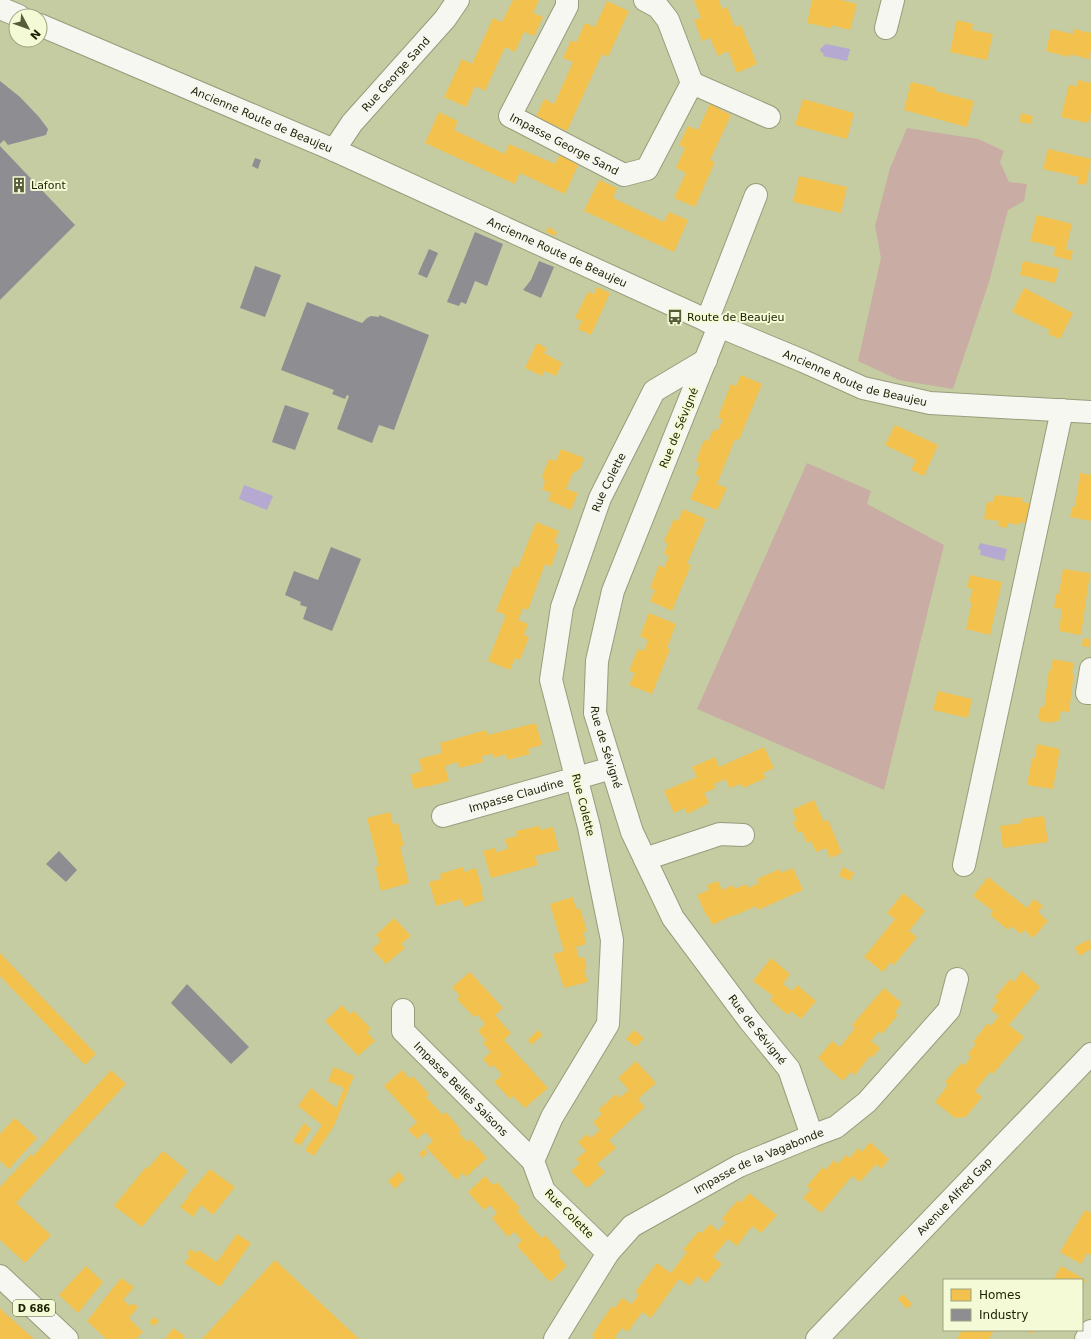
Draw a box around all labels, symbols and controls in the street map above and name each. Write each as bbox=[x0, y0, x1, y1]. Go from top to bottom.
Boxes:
north arrow bbox=[8, 8, 48, 48]
text: N bbox=[27, 26, 43, 42]
street label: Rue George Sand bbox=[359, 34, 432, 114]
street label: Ancienne Route de Beaujeu bbox=[189, 84, 334, 155]
street label: Impasse George Sand bbox=[508, 111, 621, 178]
building icon: Lafont bbox=[10, 176, 28, 194]
place label: Lafont bbox=[31, 179, 66, 192]
street label: Ancienne Route de Beaujeu bbox=[485, 215, 629, 290]
bus stop icon: Route de Beaujeu bbox=[666, 308, 684, 326]
place label: Route de Beaujeu bbox=[687, 311, 785, 324]
street label: Ancienne Route de Beaujeu bbox=[781, 347, 928, 409]
street label: Rue de Sévigné bbox=[657, 386, 701, 470]
street label: Rue Colette bbox=[589, 450, 628, 513]
street label: Rue de Sévigné bbox=[588, 706, 625, 790]
street label: Rue Colette bbox=[569, 772, 597, 838]
street label: Impasse Claudine bbox=[467, 776, 565, 815]
street label: Rue de Sévigné bbox=[726, 992, 789, 1067]
street label: Impasse Belles Saisons bbox=[411, 1039, 511, 1139]
street label: Impasse de la Vagabonde bbox=[692, 1126, 826, 1196]
street label: Avenue Alfred Gap bbox=[914, 1155, 995, 1238]
street label: Rue Colette bbox=[542, 1187, 596, 1241]
legend bbox=[943, 1279, 1083, 1331]
text: Homes bbox=[979, 1288, 1021, 1302]
road number: D 686 bbox=[13, 1300, 55, 1316]
text: Industry bbox=[979, 1308, 1028, 1322]

